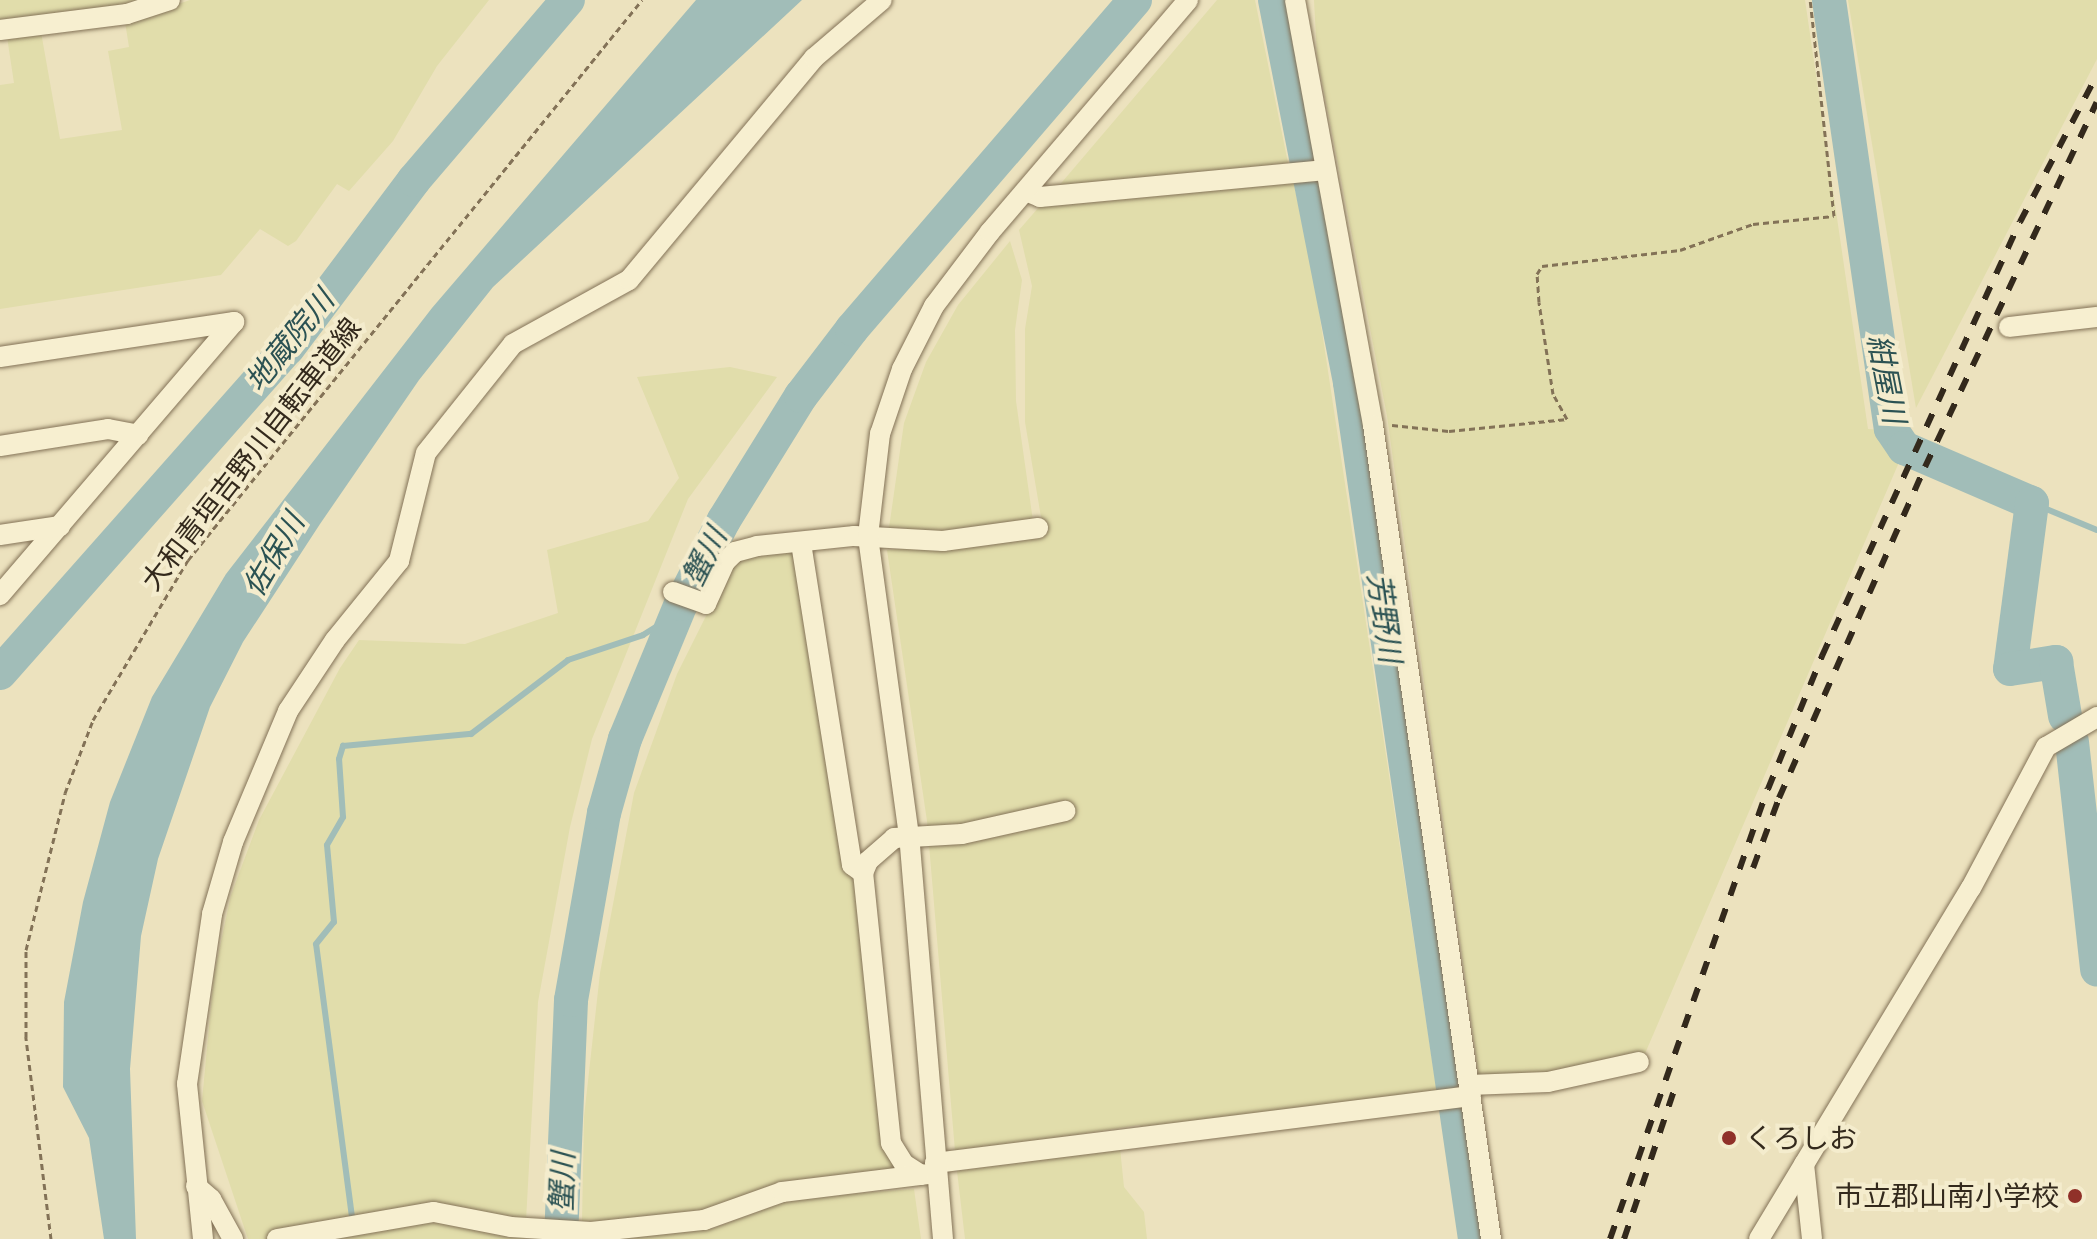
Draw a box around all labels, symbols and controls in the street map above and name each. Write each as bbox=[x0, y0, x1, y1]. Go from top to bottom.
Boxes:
water label: 地蔵院川 bbox=[238, 283, 342, 399]
street label: 大和青垣吉野川自転車道線 bbox=[134, 311, 368, 597]
water label: 紺屋川 bbox=[1860, 331, 1912, 427]
water label: 佐保川 bbox=[236, 507, 312, 603]
water label: 蟹川 bbox=[675, 522, 735, 592]
water label: 芳野川 bbox=[1360, 571, 1408, 665]
place label: くろしお bbox=[1745, 1121, 1857, 1155]
marker: くろしお bbox=[1720, 1129, 1738, 1147]
water label: 蟹川 bbox=[544, 1151, 582, 1213]
place label: 市立郡山南小学校 bbox=[1835, 1179, 2059, 1213]
marker: 市立郡山南小学校 bbox=[2066, 1187, 2084, 1205]

